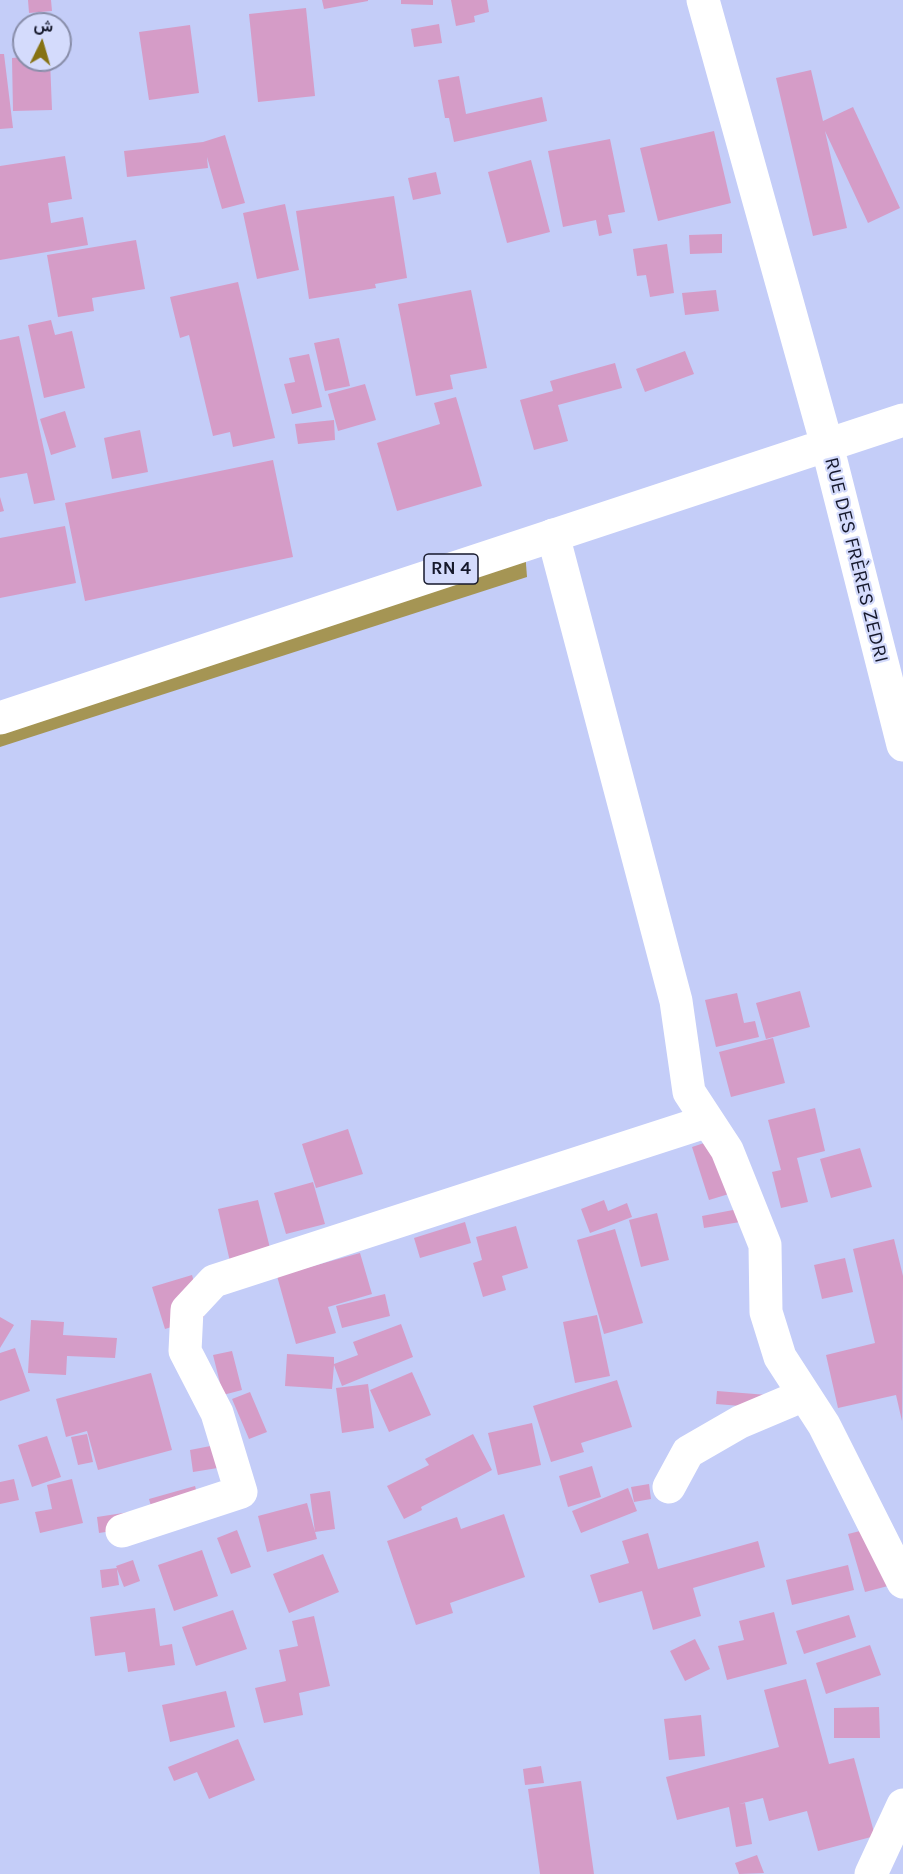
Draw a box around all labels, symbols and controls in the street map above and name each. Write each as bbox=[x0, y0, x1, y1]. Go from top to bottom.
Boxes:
north arrow bbox=[12, 12, 72, 72]
text: ش bbox=[33, 15, 54, 36]
street label: RUE DES FRÈRES ZEDRI bbox=[819, 455, 893, 665]
road number: RN 4 bbox=[424, 554, 478, 584]

